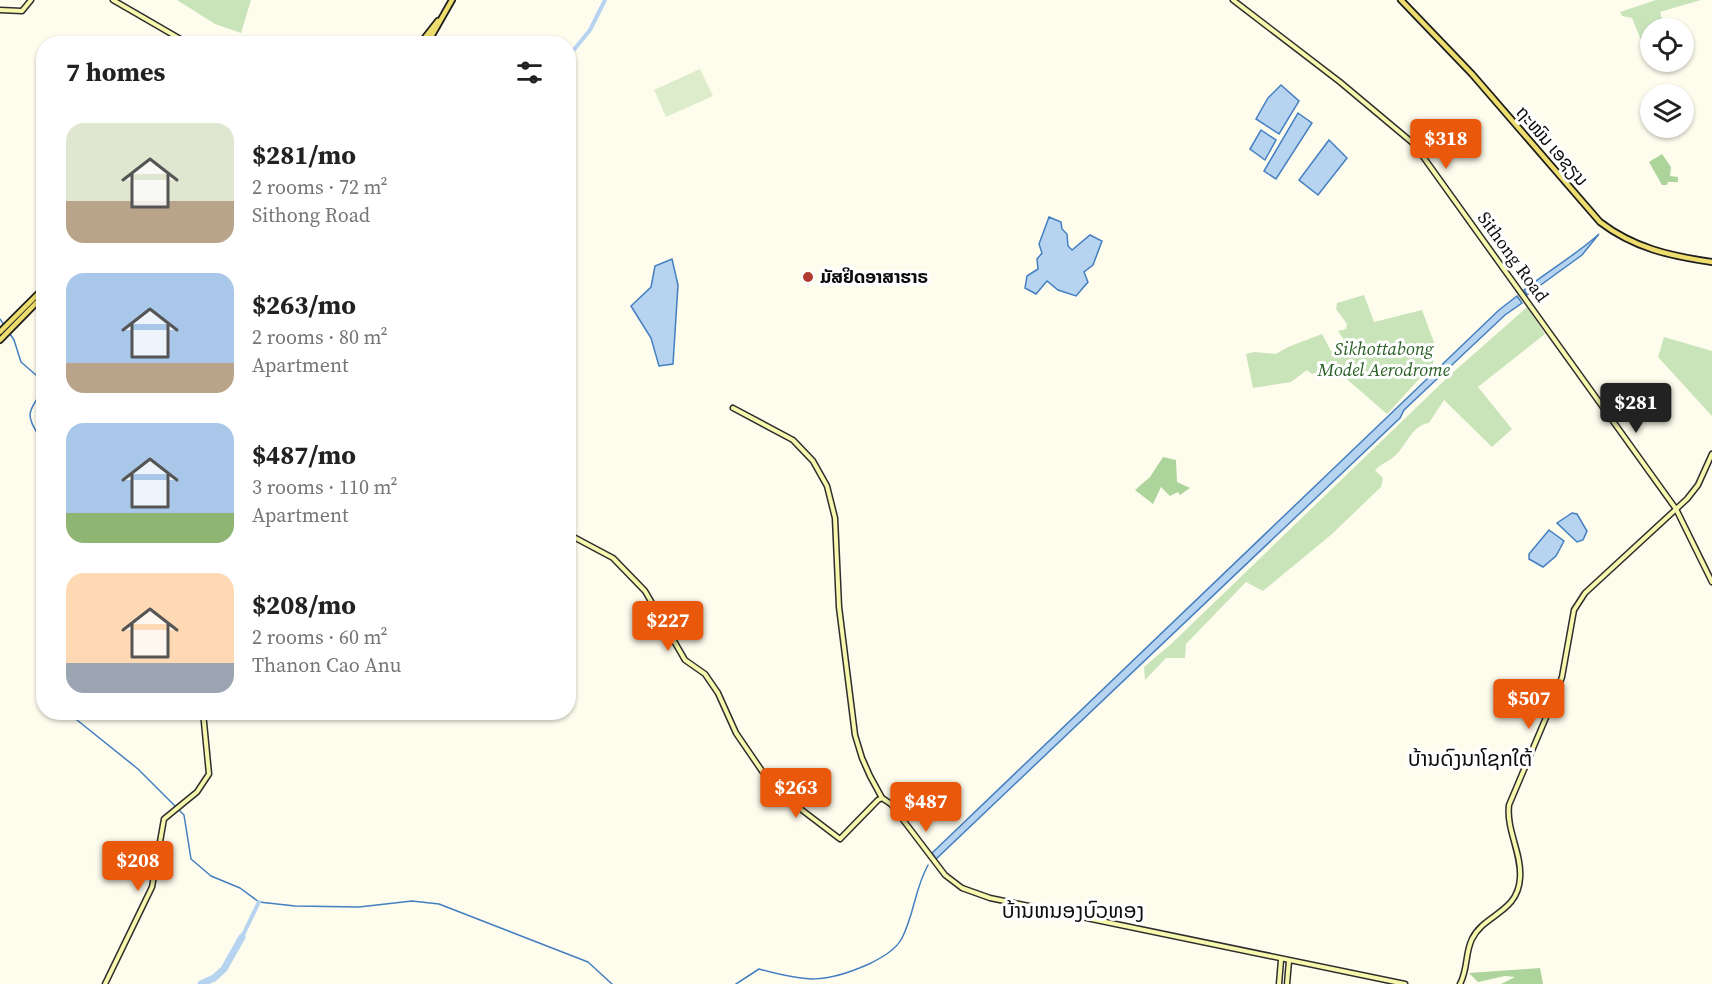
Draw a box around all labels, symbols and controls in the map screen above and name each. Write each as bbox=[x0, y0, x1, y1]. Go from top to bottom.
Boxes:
map controls bbox=[1640, 18, 1694, 138]
button: locate bbox=[1640, 18, 1694, 72]
text: 7 homes bbox=[66, 54, 165, 90]
icon: filters bbox=[513, 56, 546, 89]
button: layers bbox=[1640, 84, 1694, 138]
street label: ຖະໜົນ ເອຊຽນ bbox=[1510, 100, 1594, 191]
pin: $318 bbox=[1410, 119, 1482, 170]
text: $318 bbox=[1424, 124, 1468, 152]
text: $281/mo bbox=[252, 137, 356, 173]
icon: home bbox=[114, 147, 186, 219]
text: 2 rooms · 72 m² bbox=[252, 173, 388, 201]
text: Sithong Road bbox=[252, 201, 370, 229]
street label: Sithong Road bbox=[1472, 206, 1555, 307]
place label: ມັສຢິດອາສາຮາຣ bbox=[820, 264, 928, 289]
marker: ມັສຢິດອາສາຮາຣ bbox=[801, 270, 815, 284]
text: $263/mo bbox=[252, 287, 356, 323]
icon: home bbox=[114, 297, 186, 369]
text: 2 rooms · 80 m² bbox=[252, 323, 388, 351]
park label: Sikhottabong Model Aerodrome bbox=[1317, 336, 1451, 382]
text: Apartment bbox=[252, 351, 349, 379]
pin: $281 bbox=[1600, 383, 1672, 434]
text: $281 bbox=[1614, 388, 1658, 416]
text: $487/mo bbox=[252, 437, 356, 473]
icon: home bbox=[114, 447, 186, 519]
text: 3 rooms · 110 m² bbox=[252, 473, 398, 501]
text: Apartment bbox=[252, 501, 349, 529]
text: $208/mo bbox=[252, 587, 356, 623]
icon: home bbox=[114, 597, 186, 669]
pin: $227 bbox=[632, 601, 704, 652]
text: $227 bbox=[646, 606, 690, 634]
text: 2 rooms · 60 m² bbox=[252, 623, 388, 651]
text: Thanon Cao Anu bbox=[252, 651, 401, 679]
pin: $507 bbox=[1493, 679, 1565, 730]
text: $507 bbox=[1507, 684, 1551, 712]
district label: ບ້ານດົງນາໂຊກໃຕ້ bbox=[1408, 744, 1533, 773]
pin: $263 bbox=[760, 768, 832, 819]
text: $263 bbox=[774, 773, 818, 801]
pin: $487 bbox=[890, 782, 962, 833]
text: $487 bbox=[904, 787, 948, 815]
pin: $208 bbox=[102, 841, 174, 892]
text: $208 bbox=[116, 846, 160, 874]
district label: ບ້ານຫນອງບົວທອງ bbox=[1002, 896, 1144, 925]

